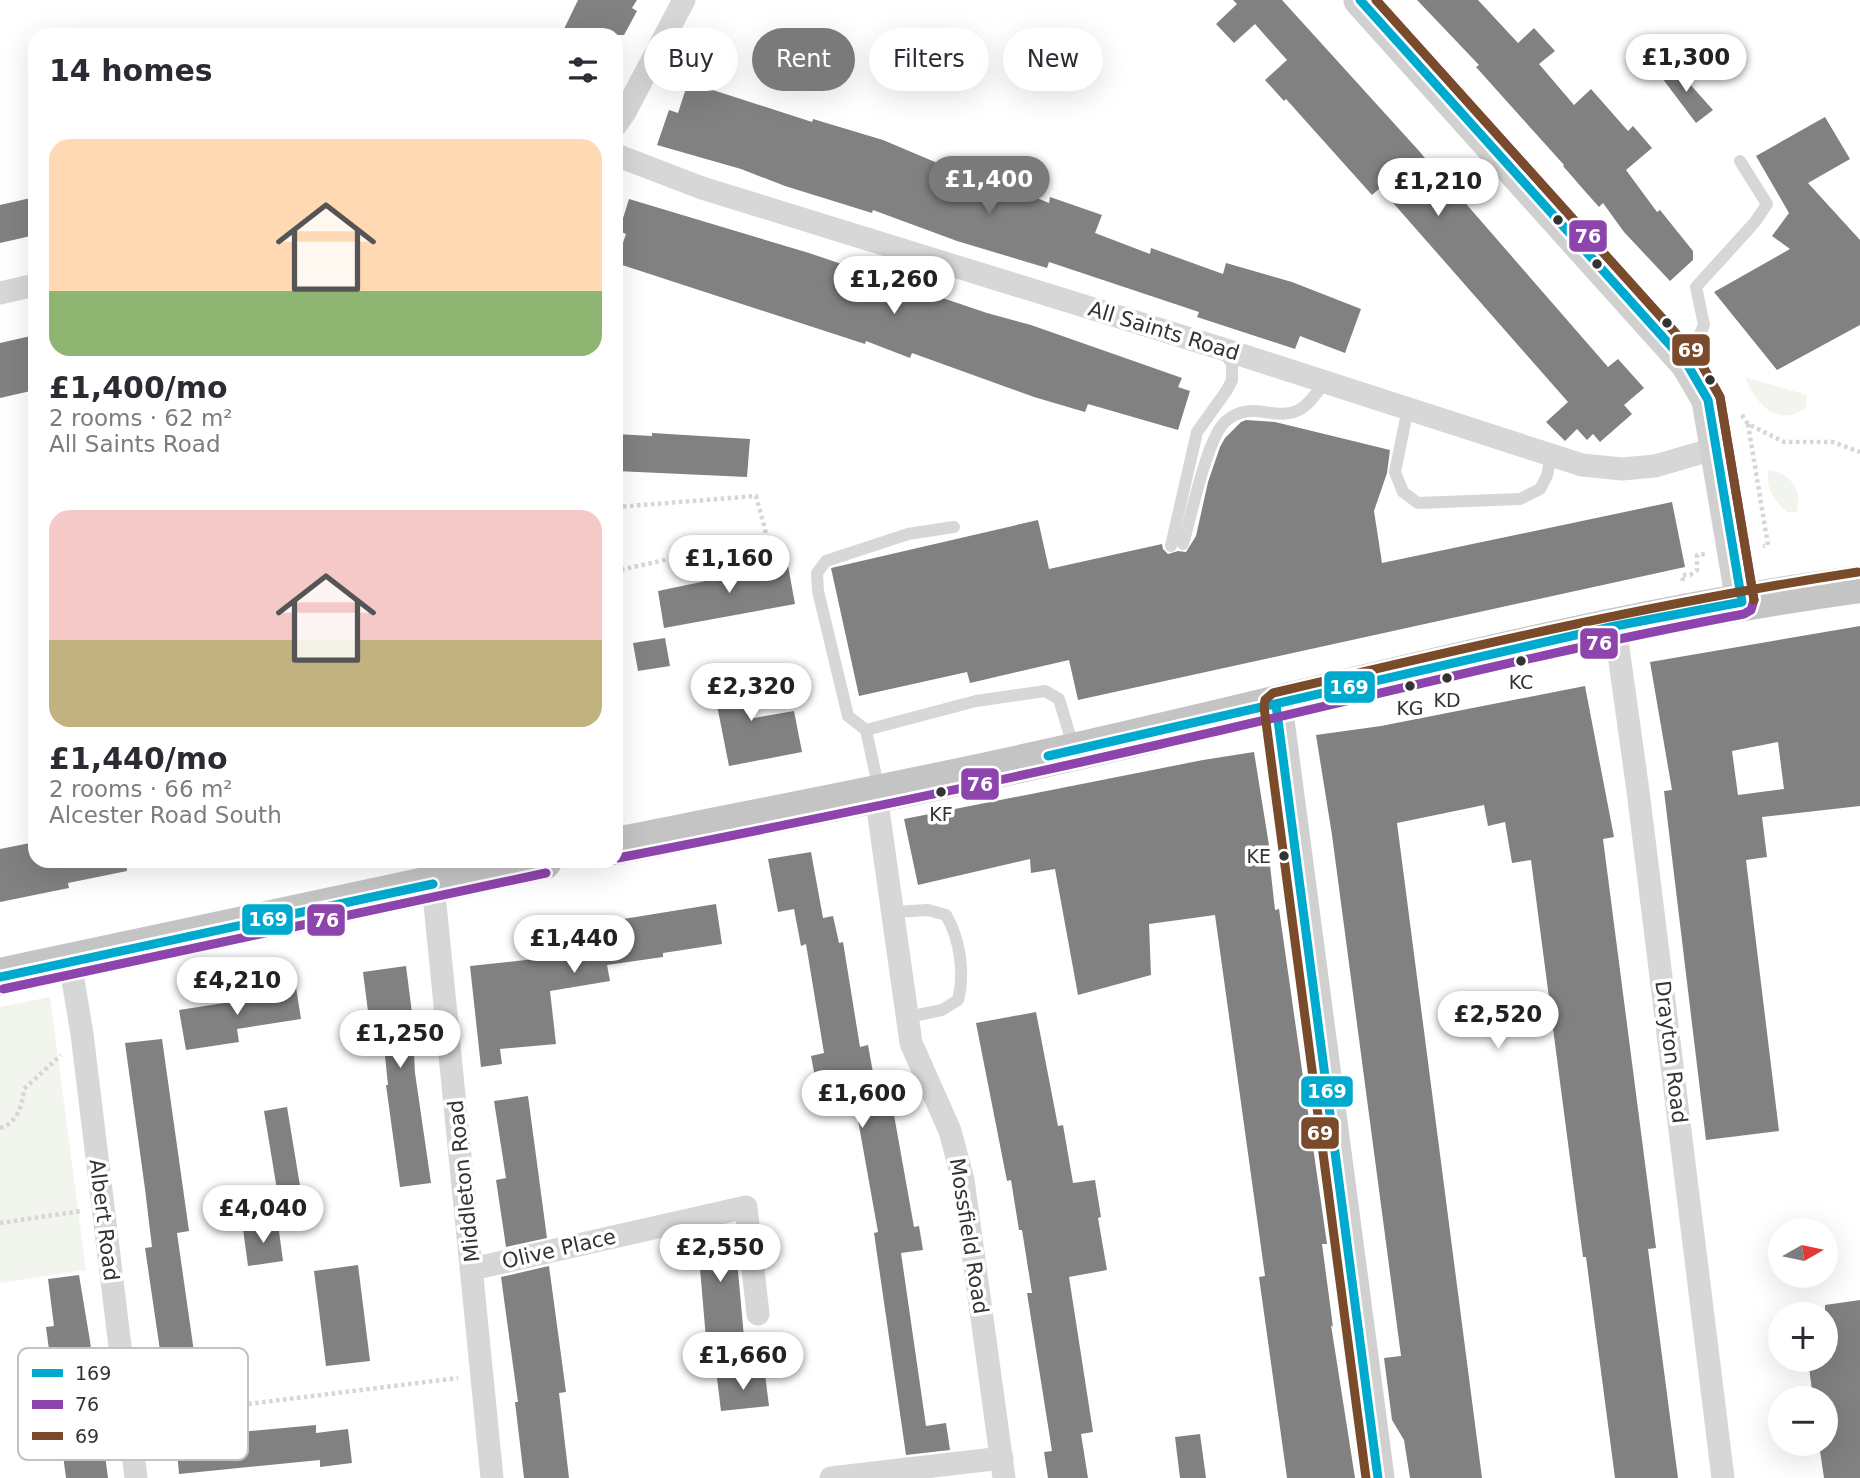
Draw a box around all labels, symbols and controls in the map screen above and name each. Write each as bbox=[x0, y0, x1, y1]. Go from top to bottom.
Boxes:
chip: Buy bbox=[644, 28, 738, 91]
chip: Rent bbox=[752, 28, 855, 91]
chip: Filters bbox=[869, 28, 989, 91]
chip: New bbox=[1003, 28, 1103, 91]
pin: £1,300 bbox=[1629, 34, 1743, 94]
text: £1,300 bbox=[1642, 44, 1730, 70]
icon: filters bbox=[564, 51, 602, 89]
text: 14 homes bbox=[49, 53, 213, 88]
pin: £1,400 bbox=[932, 156, 1046, 216]
pin: £1,210 bbox=[1381, 158, 1495, 218]
text: £1,400 bbox=[945, 166, 1033, 192]
text: £1,210 bbox=[1394, 168, 1482, 194]
icon: home bbox=[263, 184, 389, 310]
unlabelled marker bbox=[1551, 213, 1565, 227]
line badge: 76 bbox=[1568, 219, 1608, 253]
text: 76 bbox=[1575, 225, 1601, 247]
pin: £1,260 bbox=[837, 256, 951, 316]
unlabelled marker bbox=[1590, 257, 1604, 271]
text: £1,260 bbox=[850, 266, 938, 292]
street label: All Saints Road bbox=[1086, 297, 1242, 365]
unlabelled marker bbox=[1660, 316, 1674, 330]
line badge: 69 bbox=[1671, 333, 1711, 367]
text: 69 bbox=[1678, 339, 1704, 361]
text: £1,400/mo bbox=[49, 370, 228, 405]
unlabelled marker bbox=[1703, 373, 1717, 387]
text: 2 rooms · 62 m² bbox=[49, 405, 233, 431]
text: All Saints Road bbox=[49, 431, 221, 457]
pin: £1,160 bbox=[672, 536, 786, 595]
text: £1,160 bbox=[685, 545, 773, 571]
icon: home bbox=[263, 555, 389, 681]
line badge: 76 bbox=[1579, 627, 1619, 660]
text: 76 bbox=[1586, 632, 1612, 654]
marker: KC bbox=[1514, 654, 1528, 668]
pin: £2,320 bbox=[694, 664, 808, 723]
line badge: 169 bbox=[1323, 670, 1376, 704]
marker: KD bbox=[1440, 671, 1454, 685]
place label: KC bbox=[1509, 671, 1533, 693]
text: £2,320 bbox=[707, 673, 795, 699]
text: 169 bbox=[1329, 676, 1369, 698]
marker: KG bbox=[1403, 679, 1417, 693]
place label: KD bbox=[1433, 689, 1461, 711]
place label: KG bbox=[1396, 697, 1424, 719]
text: £1,440/mo bbox=[49, 741, 228, 776]
line badge: 76 bbox=[960, 767, 1000, 801]
text: 76 bbox=[967, 773, 993, 795]
text: 2 rooms · 66 m² bbox=[49, 776, 233, 802]
marker: KF bbox=[934, 785, 948, 799]
text: Alcester Road South bbox=[49, 802, 282, 828]
place label: KF bbox=[929, 803, 953, 825]
place label: KE bbox=[1247, 845, 1271, 867]
marker: KE bbox=[1277, 849, 1291, 863]
line badge: 169 bbox=[241, 903, 294, 936]
line badge: 76 bbox=[306, 903, 346, 937]
text: 169 bbox=[248, 908, 288, 930]
text: 76 bbox=[313, 909, 339, 931]
pin: £1,440 bbox=[517, 916, 631, 975]
text: £1,440 bbox=[530, 925, 618, 951]
pin: £4,210 bbox=[180, 958, 294, 1017]
text: £4,210 bbox=[193, 967, 281, 993]
street label: Drayton Road bbox=[1650, 979, 1692, 1125]
pin: £2,520 bbox=[1441, 992, 1555, 1051]
text: £2,520 bbox=[1454, 1001, 1542, 1027]
pin: £1,250 bbox=[343, 1010, 457, 1070]
text: £1,250 bbox=[356, 1020, 444, 1046]
pin: £1,600 bbox=[805, 1070, 919, 1130]
line badge: 169 bbox=[1300, 1075, 1354, 1108]
text: £1,600 bbox=[818, 1080, 906, 1106]
text: 169 bbox=[1307, 1080, 1347, 1102]
street label: Middleton Road bbox=[444, 1099, 484, 1263]
line badge: 69 bbox=[1300, 1116, 1340, 1150]
text: 69 bbox=[1307, 1122, 1333, 1144]
street label: Mossfield Road bbox=[945, 1156, 993, 1316]
street label: Albert Road bbox=[85, 1158, 123, 1282]
pin: £4,040 bbox=[206, 1186, 320, 1245]
text: £4,040 bbox=[219, 1195, 307, 1221]
north arrow bbox=[1768, 1218, 1838, 1288]
map controls bbox=[1768, 1218, 1838, 1456]
street label: Olive Place bbox=[500, 1224, 618, 1274]
pin: £2,550 bbox=[663, 1224, 777, 1284]
text: £2,550 bbox=[676, 1234, 764, 1260]
button: + bbox=[1768, 1302, 1838, 1372]
pin: £1,660 bbox=[686, 1332, 800, 1392]
text: £1,660 bbox=[699, 1342, 787, 1368]
legend bbox=[18, 1348, 248, 1460]
text: 169 bbox=[75, 1362, 111, 1384]
button: − bbox=[1768, 1386, 1838, 1456]
text: 76 bbox=[75, 1393, 99, 1415]
text: 69 bbox=[75, 1425, 99, 1447]

